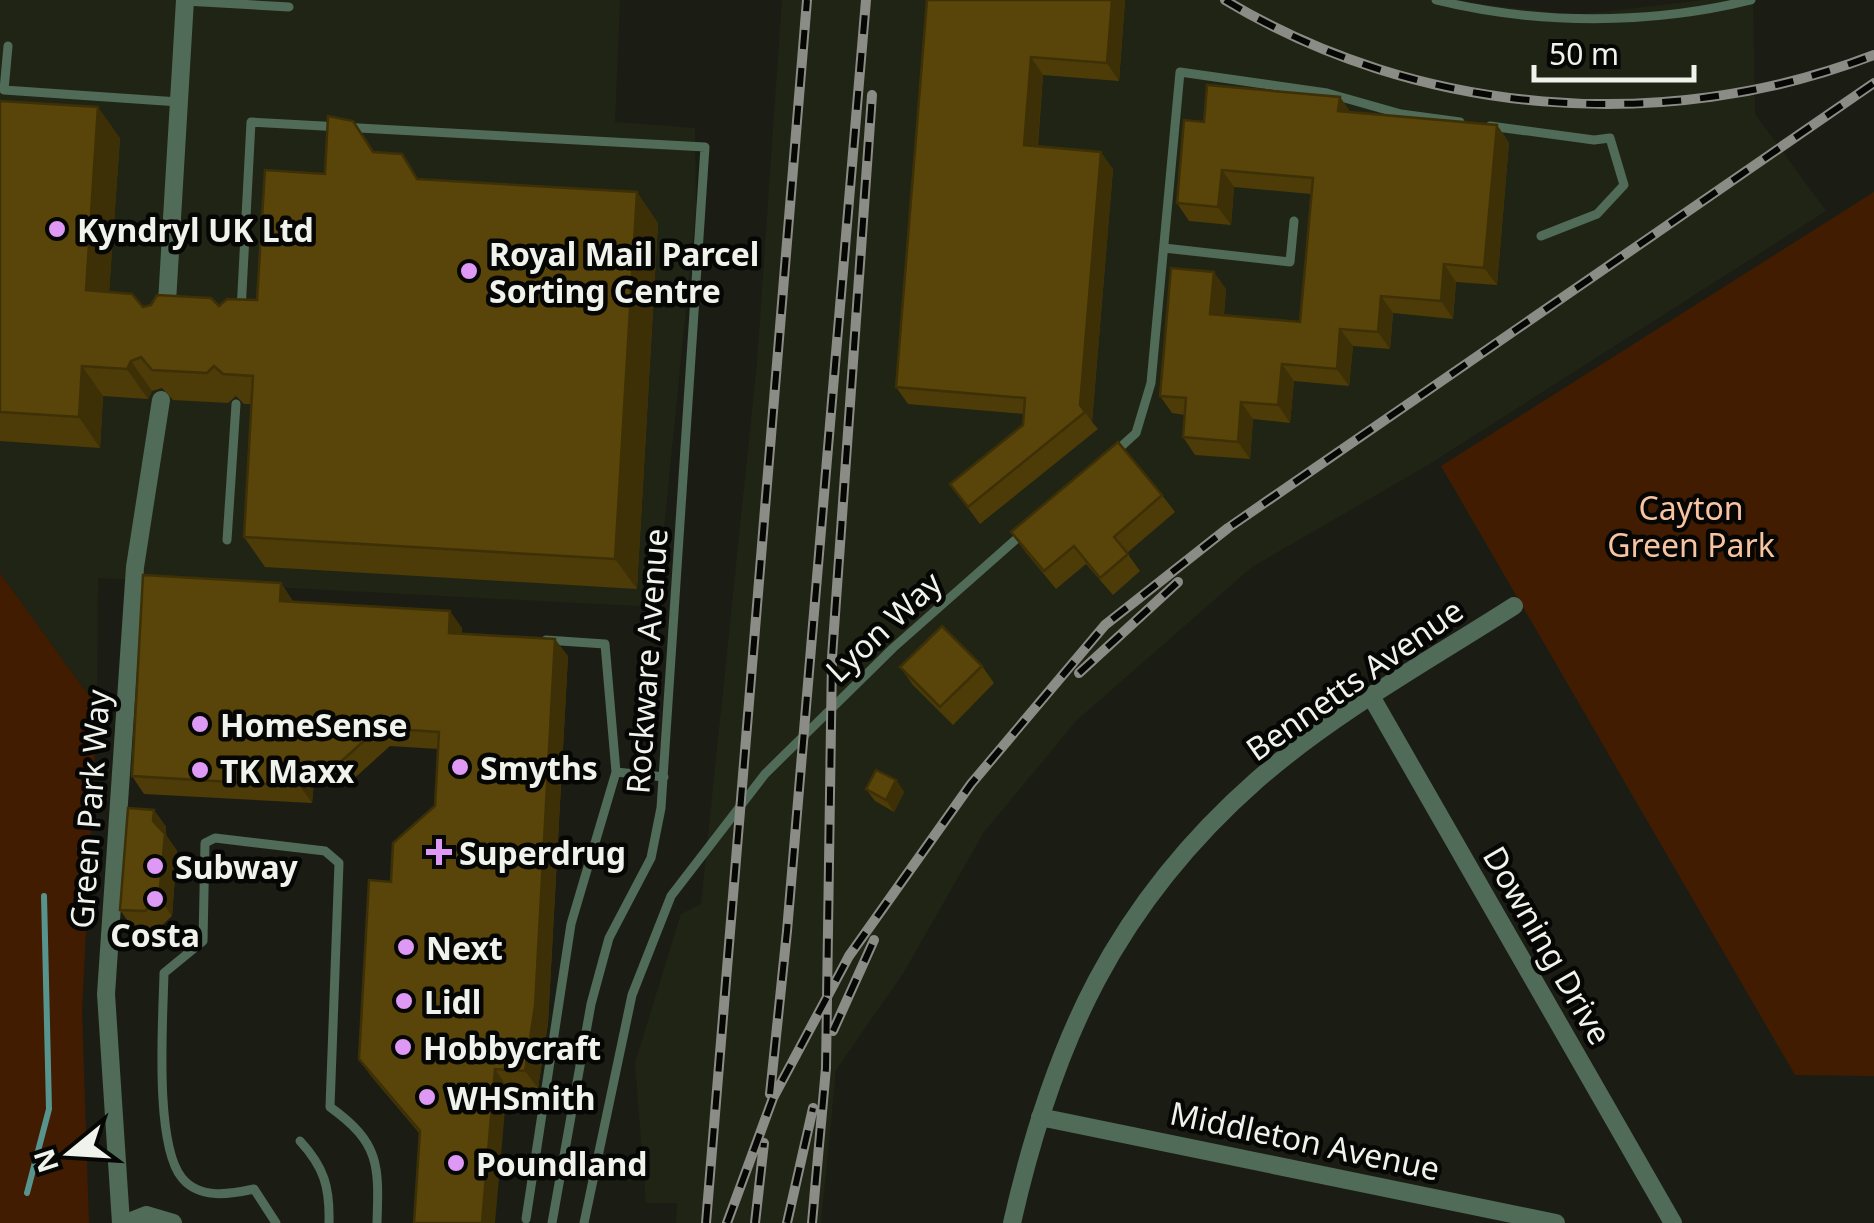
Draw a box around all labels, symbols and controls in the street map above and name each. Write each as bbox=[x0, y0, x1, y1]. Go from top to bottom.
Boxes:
scale bar bbox=[1534, 20, 1694, 82]
text: 50 m bbox=[1549, 33, 1619, 74]
place label: Kyndryl UK Ltd bbox=[77, 208, 314, 251]
marker: Kyndryl UK Ltd bbox=[46, 218, 68, 240]
place label: Royal Mail Parcel Sorting Centre bbox=[489, 232, 759, 312]
marker: Royal Mail Parcel Sorting Centre bbox=[458, 260, 480, 282]
park label: Cayton Green Park bbox=[1607, 486, 1775, 566]
street label: Rockware Avenue bbox=[615, 527, 677, 795]
street label: Lyon Way bbox=[816, 561, 951, 691]
street label: Bennetts Avenue bbox=[1237, 588, 1471, 770]
street label: Green Park Way bbox=[59, 687, 119, 930]
place label: HomeSense bbox=[220, 703, 408, 746]
marker: HomeSense bbox=[189, 713, 211, 735]
place label: Smyths bbox=[480, 746, 598, 789]
place label: TK Maxx bbox=[220, 749, 355, 792]
marker: Smyths bbox=[449, 756, 471, 778]
marker: TK Maxx bbox=[189, 759, 211, 781]
place label: Superdrug bbox=[459, 831, 626, 874]
street label: Downing Drive bbox=[1474, 838, 1622, 1052]
marker: Superdrug bbox=[428, 841, 450, 863]
place label: Subway bbox=[175, 845, 299, 888]
marker: Subway bbox=[144, 855, 166, 877]
marker: Costa bbox=[144, 888, 166, 910]
place label: Costa bbox=[110, 913, 200, 956]
place label: Next bbox=[426, 926, 503, 969]
marker: Next bbox=[395, 936, 417, 958]
place label: Lidl bbox=[424, 980, 481, 1023]
marker: Lidl bbox=[393, 990, 415, 1012]
place label: Hobbycraft bbox=[423, 1026, 601, 1069]
marker: Hobbycraft bbox=[392, 1036, 414, 1058]
place label: WHSmith bbox=[447, 1076, 596, 1119]
marker: WHSmith bbox=[416, 1086, 438, 1108]
street label: Middleton Avenue bbox=[1166, 1090, 1444, 1190]
north arrow bbox=[20, 1103, 120, 1203]
place label: Poundland bbox=[476, 1142, 647, 1185]
text: N bbox=[24, 1144, 67, 1178]
marker: Poundland bbox=[445, 1152, 467, 1174]

